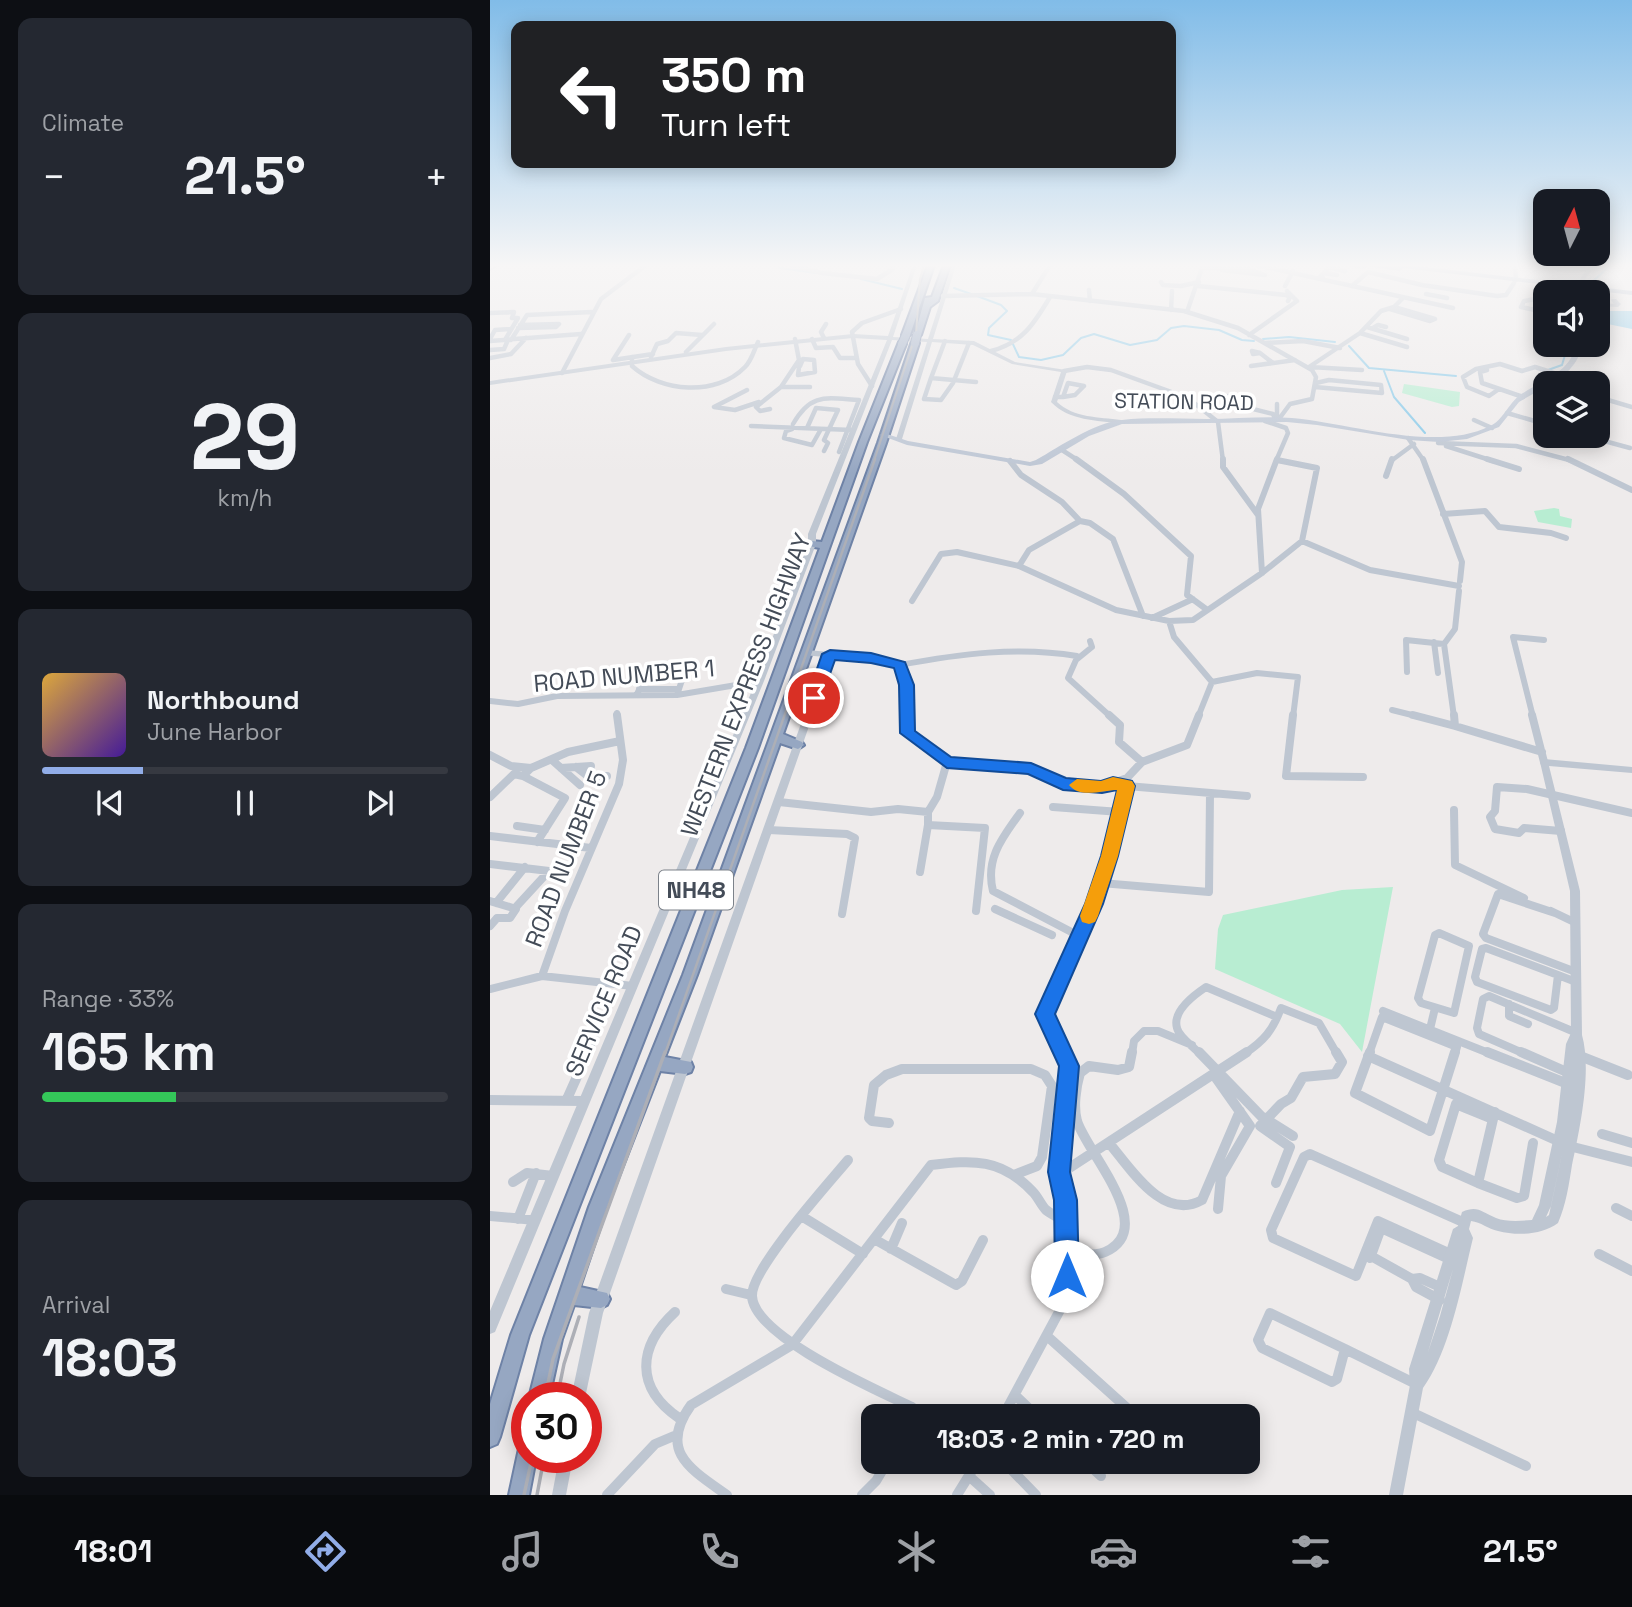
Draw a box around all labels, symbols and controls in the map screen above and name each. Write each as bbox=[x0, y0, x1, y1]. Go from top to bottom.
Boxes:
text: 350 m bbox=[661, 44, 806, 106]
icon: left bbox=[546, 49, 637, 140]
text: Turn left bbox=[661, 105, 791, 145]
text: Climate bbox=[42, 108, 124, 138]
text: 21.5° bbox=[184, 143, 306, 209]
text: − bbox=[42, 153, 66, 201]
text: + bbox=[424, 153, 448, 201]
north arrow bbox=[1533, 189, 1610, 266]
map controls bbox=[1533, 189, 1610, 448]
button: sound bbox=[1533, 280, 1610, 357]
button: layers bbox=[1533, 371, 1610, 448]
text: 29 bbox=[190, 379, 300, 496]
street label: STATION ROAD bbox=[1114, 387, 1254, 416]
text: km/h bbox=[218, 483, 272, 513]
street label: WESTERN EXPRESS HIGHWAY bbox=[673, 528, 818, 841]
street label: ROAD NUMBER 1 bbox=[532, 652, 716, 699]
pin bbox=[784, 668, 844, 728]
icon: arrive bbox=[795, 679, 833, 717]
text: Northbound bbox=[147, 683, 300, 717]
text: June Harbor bbox=[147, 717, 282, 747]
street label: ROAD NUMBER 5 bbox=[518, 766, 613, 951]
icon: previous bbox=[91, 784, 129, 822]
icon: pause bbox=[226, 784, 264, 822]
icon: next bbox=[361, 784, 399, 822]
road number: NH48 bbox=[659, 870, 733, 909]
street label: SERVICE ROAD bbox=[558, 921, 649, 1081]
text: Range · 33% bbox=[42, 984, 174, 1014]
text: 165 km bbox=[42, 1019, 216, 1085]
position arrow bbox=[1030, 1239, 1104, 1313]
text: Arrival bbox=[42, 1290, 110, 1320]
text: 18:03 bbox=[42, 1325, 178, 1391]
speed limit sign: 30 bbox=[511, 1382, 602, 1473]
text: 18:03 · 2 min · 720 m bbox=[936, 1422, 1185, 1456]
icon: directions bbox=[301, 1527, 350, 1576]
icon: music bbox=[498, 1527, 547, 1576]
icon: phone bbox=[695, 1527, 744, 1576]
icon: climate bbox=[892, 1527, 941, 1576]
icon: car bbox=[1089, 1527, 1138, 1576]
icon: filters bbox=[1286, 1527, 1335, 1576]
text: 18:01 bbox=[74, 1531, 152, 1571]
text: 21.5° bbox=[1483, 1531, 1558, 1571]

